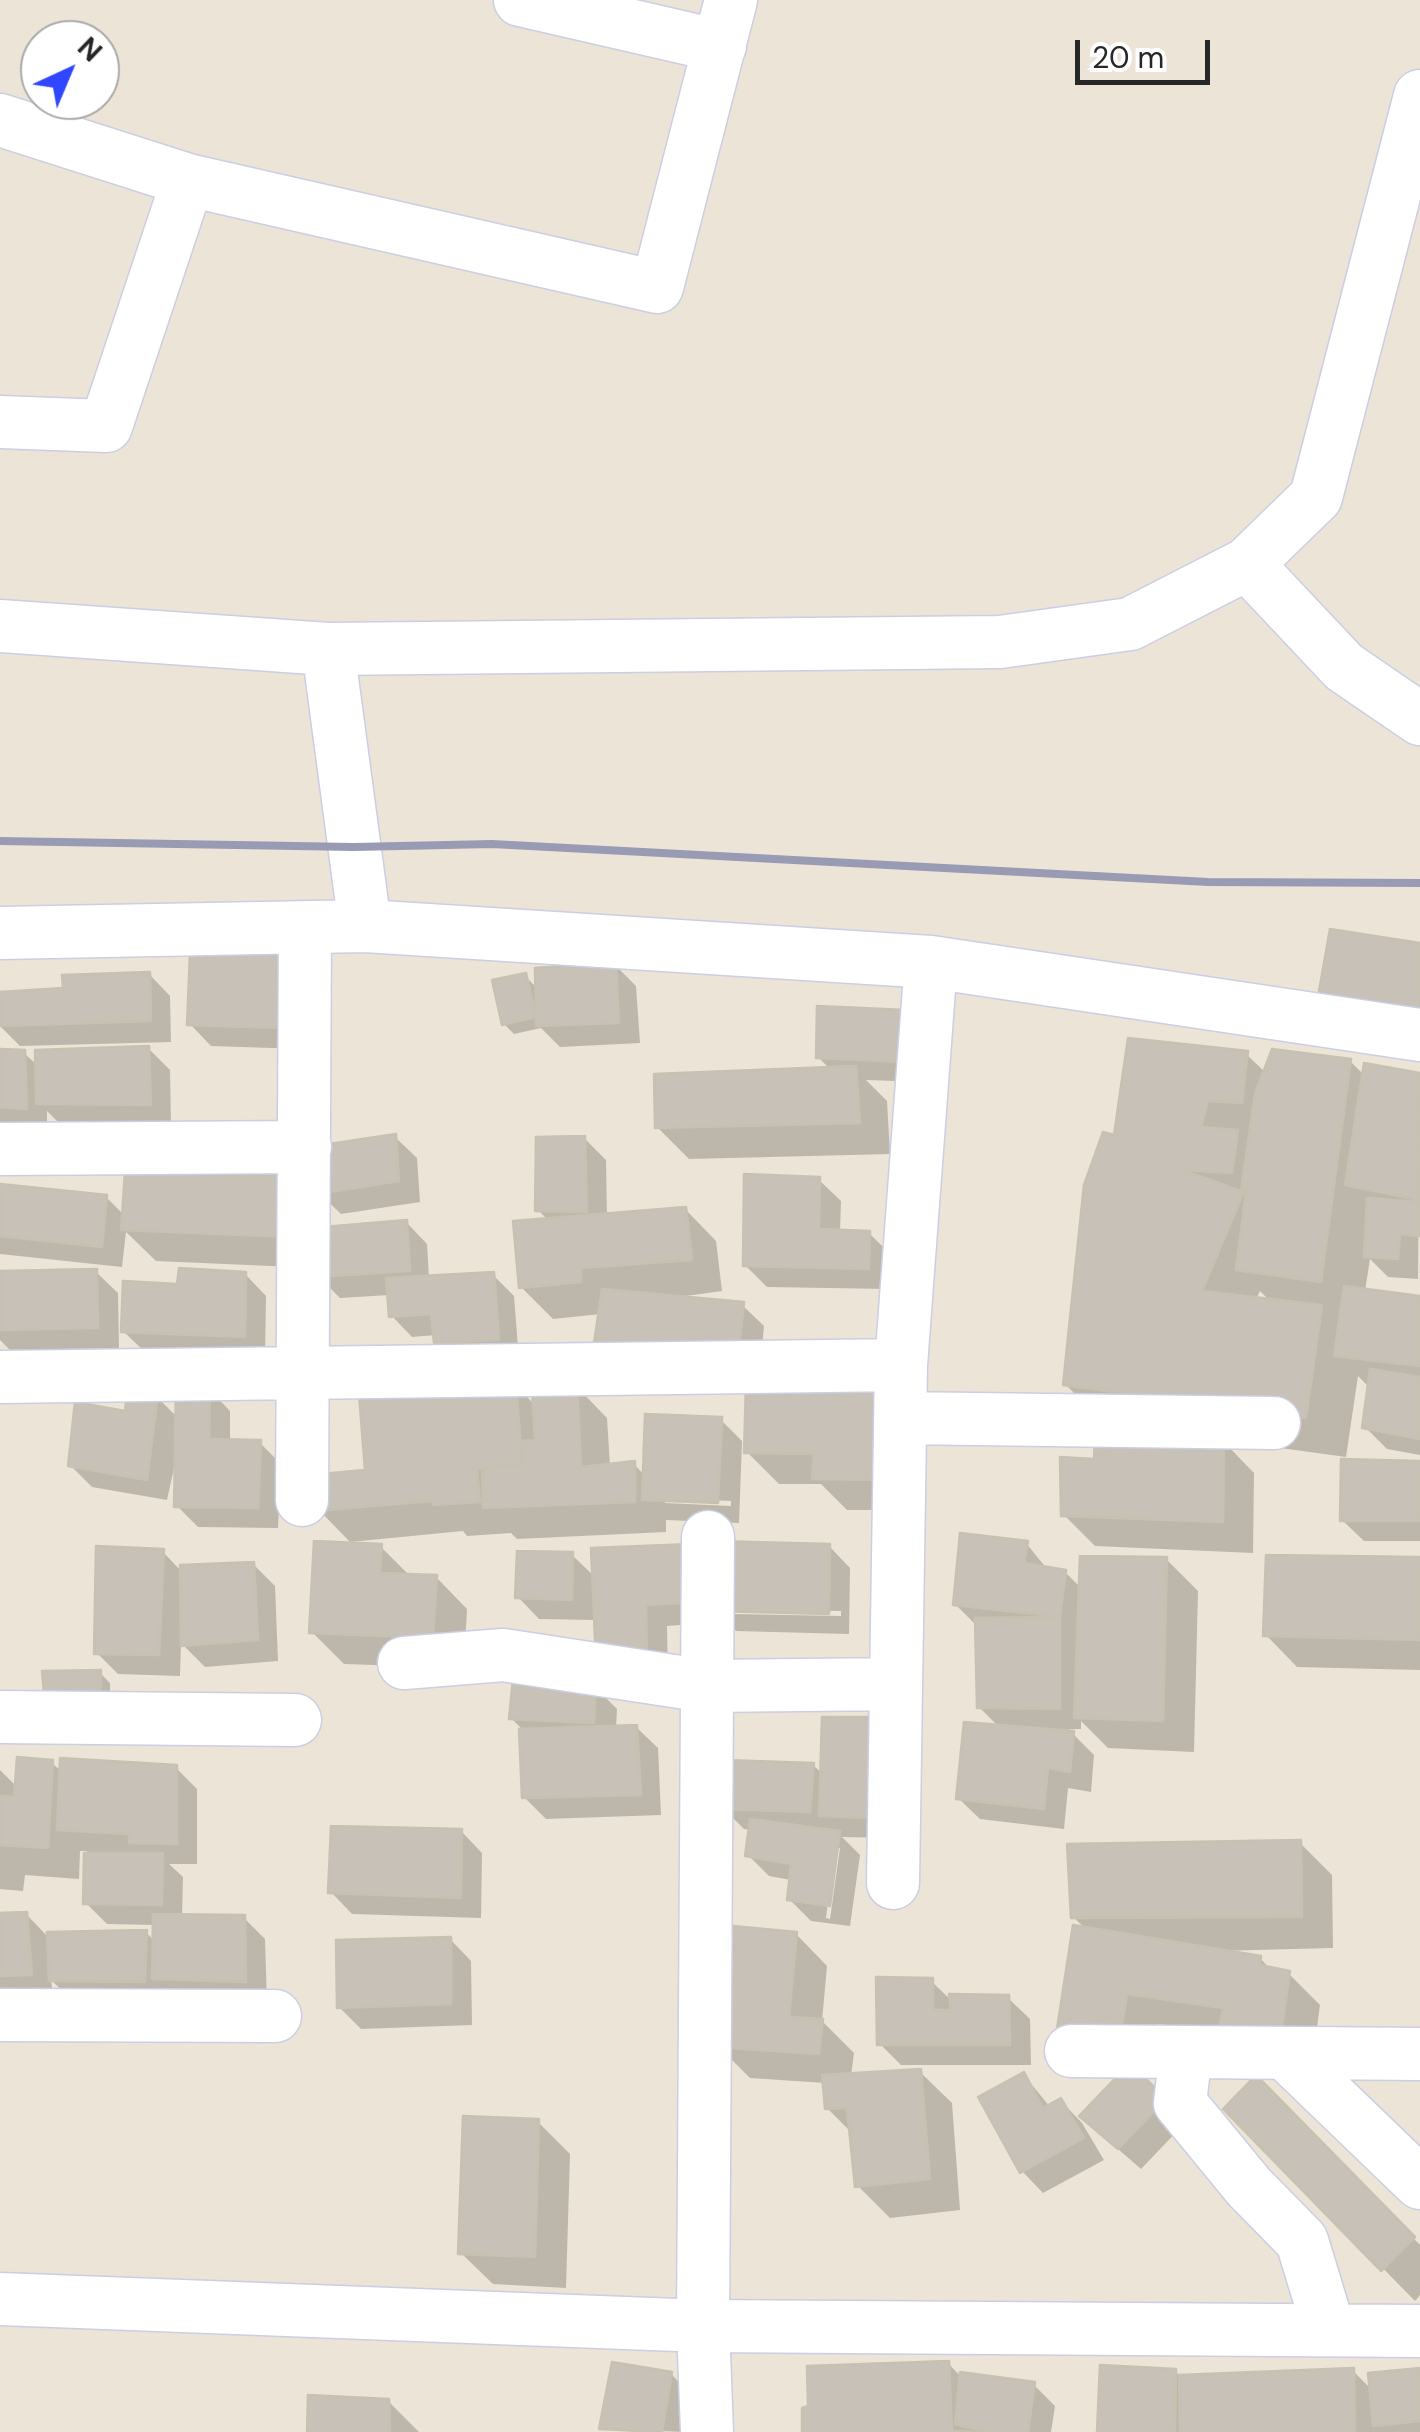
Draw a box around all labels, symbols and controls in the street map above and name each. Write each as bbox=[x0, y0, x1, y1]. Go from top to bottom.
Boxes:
north arrow bbox=[20, 20, 120, 120]
scale bar bbox=[1080, 20, 1215, 82]
text: N bbox=[70, 29, 110, 70]
text: 20 m bbox=[1092, 38, 1164, 77]

